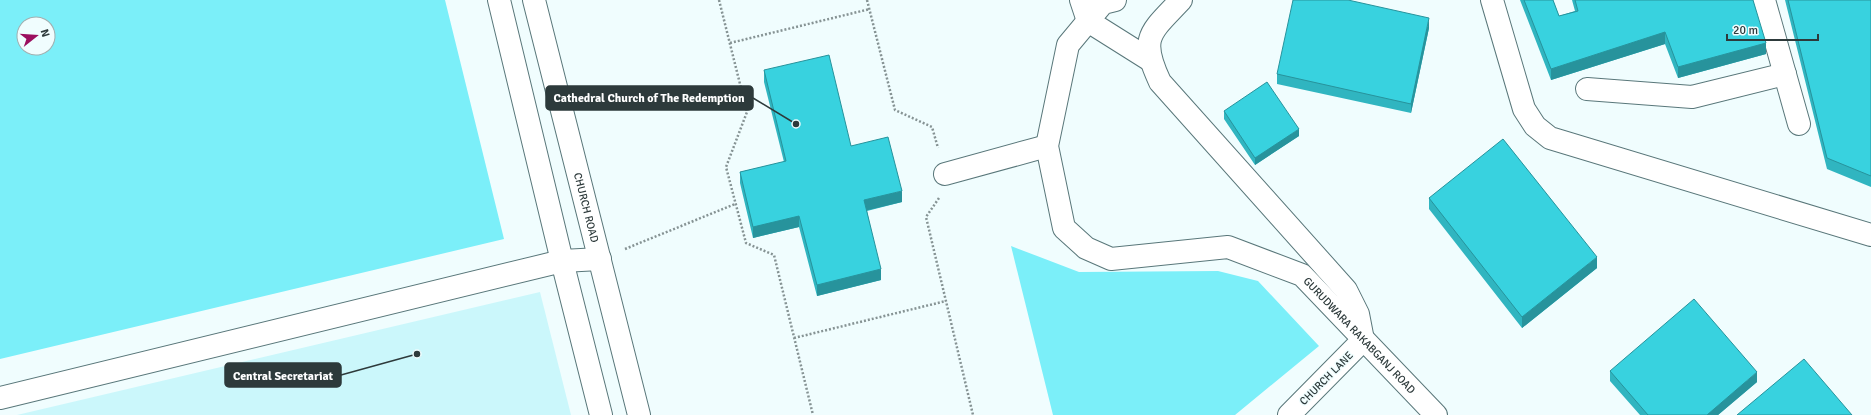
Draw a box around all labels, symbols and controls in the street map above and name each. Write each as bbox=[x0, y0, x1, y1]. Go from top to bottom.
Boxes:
north arrow bbox=[16, 16, 56, 56]
scale bar bbox=[1727, 16, 1818, 42]
text: 20 m bbox=[1733, 23, 1758, 38]
text: N bbox=[38, 28, 52, 39]
callout: Cathedral Church of The Redemption bbox=[546, 86, 753, 110]
text: Cathedral Church of The Redemption bbox=[554, 91, 745, 106]
street label: CHURCH ROAD bbox=[571, 171, 601, 244]
street label: GURUDWARA RAKABGANJ ROAD bbox=[1300, 275, 1418, 396]
street label: CHURCH LANE bbox=[1297, 349, 1356, 408]
callout: Central Secretariat bbox=[225, 363, 341, 387]
text: Central Secretariat bbox=[233, 369, 334, 384]

